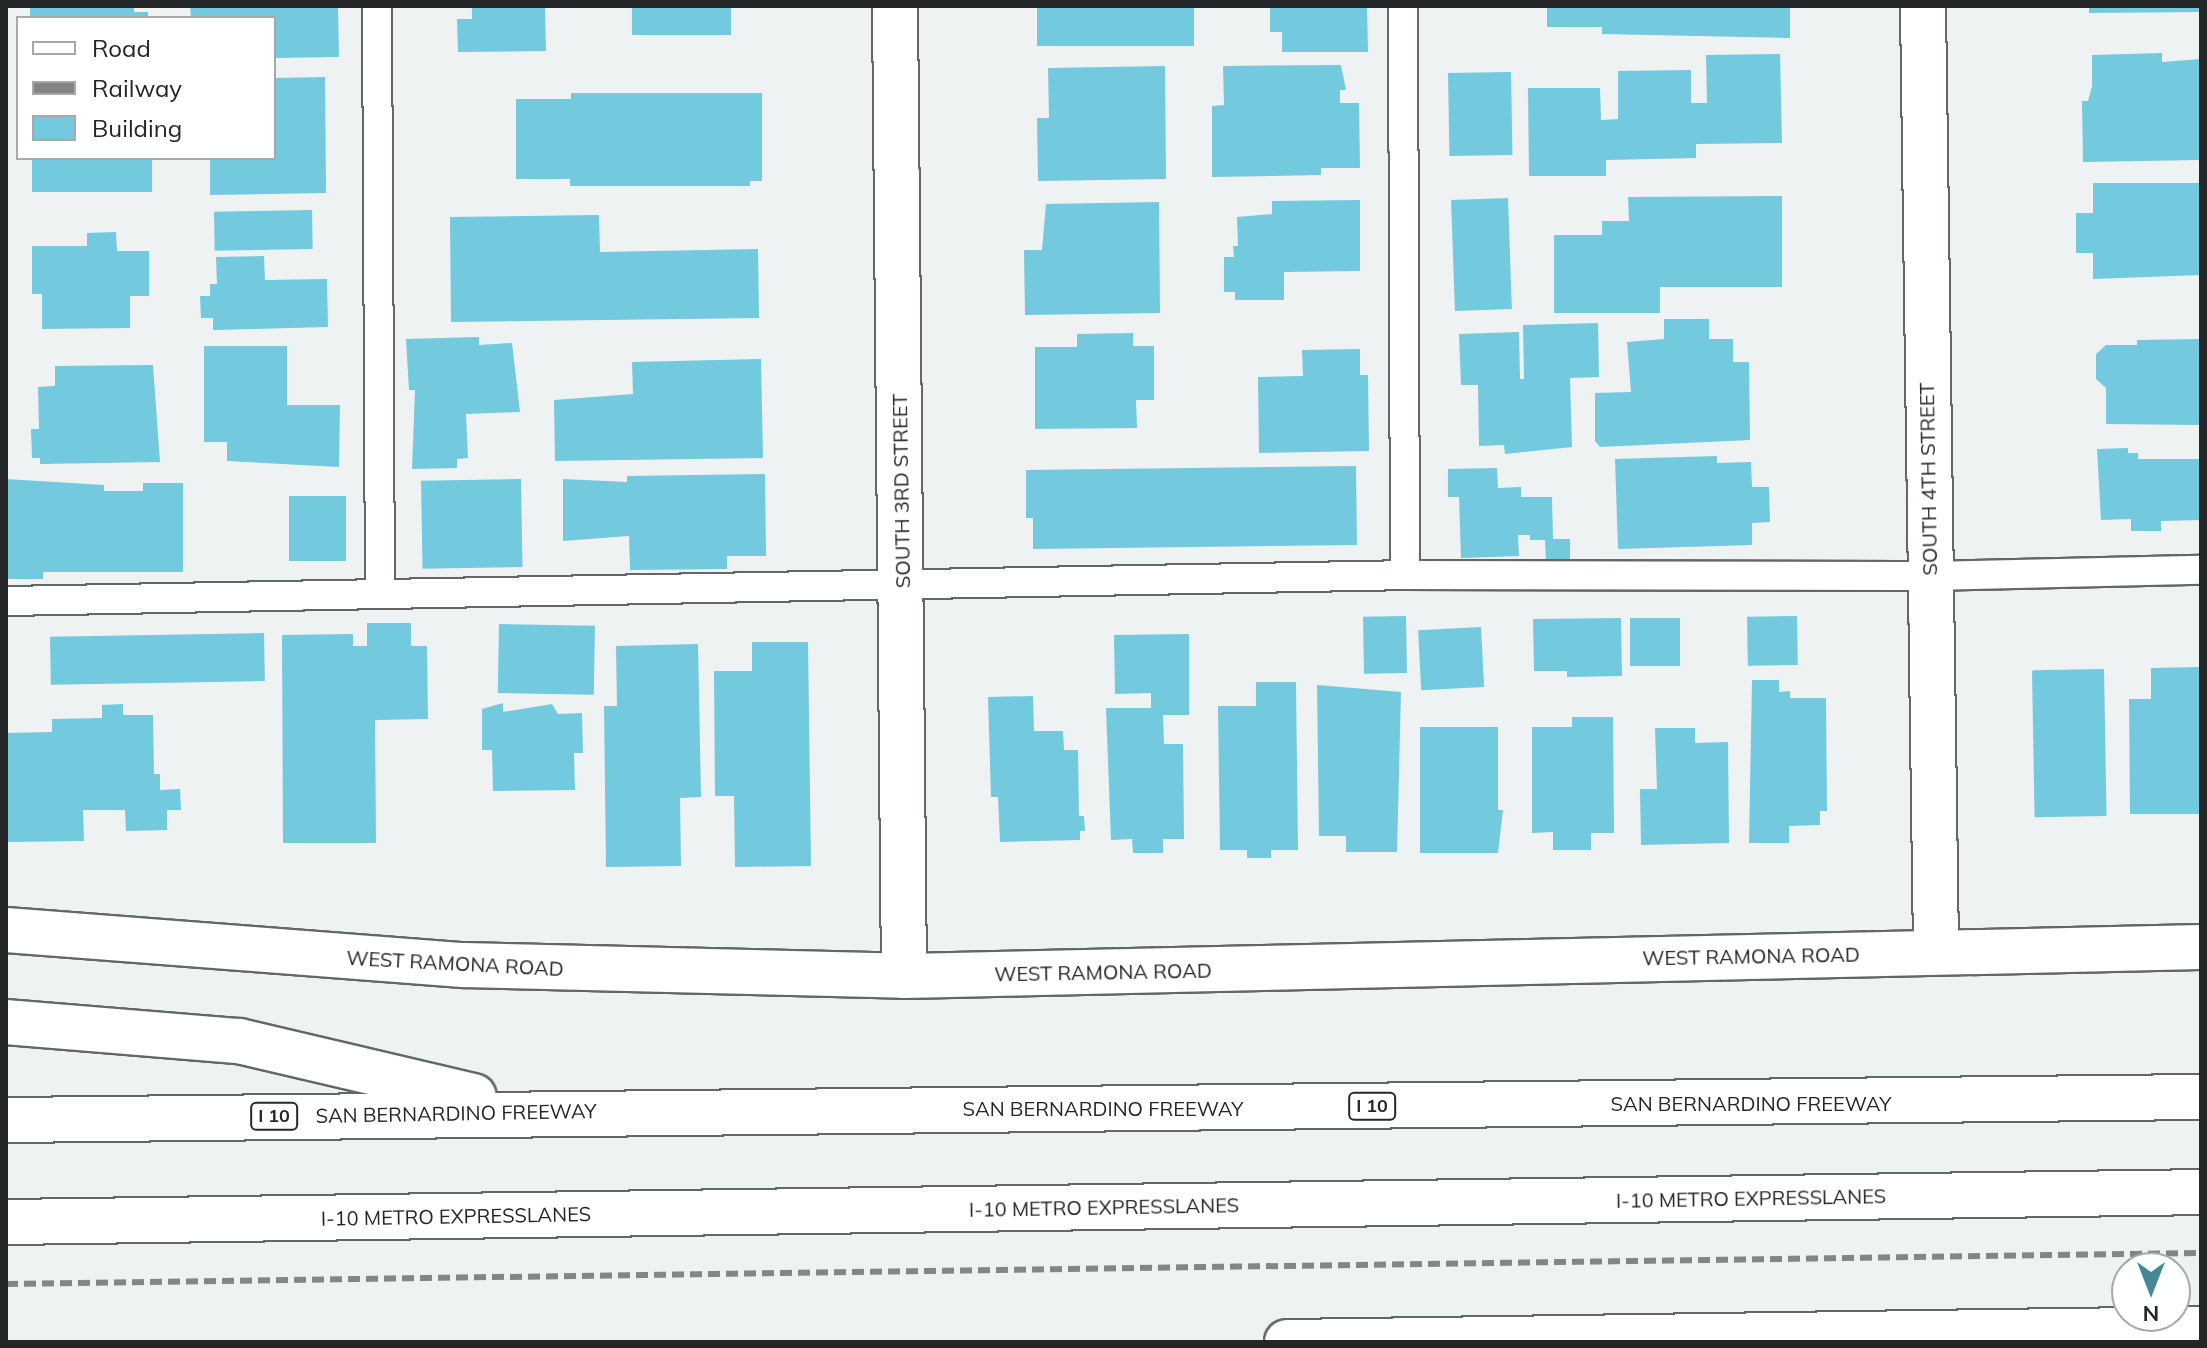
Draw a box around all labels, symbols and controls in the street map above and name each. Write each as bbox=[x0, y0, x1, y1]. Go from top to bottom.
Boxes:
legend bbox=[16, 16, 276, 160]
text: Road bbox=[92, 33, 151, 63]
text: Railway bbox=[92, 73, 182, 103]
text: Building bbox=[92, 113, 182, 143]
street label: SOUTH 4TH STREET bbox=[1914, 382, 1942, 576]
street label: SOUTH 3RD STREET bbox=[887, 394, 915, 588]
street label: WEST RAMONA ROAD bbox=[1642, 942, 1860, 970]
street label: WEST RAMONA ROAD bbox=[346, 945, 564, 981]
street label: WEST RAMONA ROAD bbox=[994, 958, 1212, 986]
street label: SAN BERNARDINO FREEWAY bbox=[1611, 1091, 1891, 1115]
road number: I 10 bbox=[1348, 1092, 1396, 1120]
street label: SAN BERNARDINO FREEWAY bbox=[963, 1096, 1243, 1120]
street label: SAN BERNARDINO FREEWAY bbox=[315, 1099, 597, 1127]
road number: I 10 bbox=[250, 1102, 298, 1130]
street label: I-10 METRO EXPRESSLANES bbox=[1616, 1184, 1886, 1212]
street label: I-10 METRO EXPRESSLANES bbox=[969, 1193, 1239, 1221]
street label: I-10 METRO EXPRESSLANES bbox=[321, 1202, 591, 1230]
north arrow bbox=[2111, 1252, 2191, 1332]
text: N bbox=[2143, 1300, 2159, 1328]

